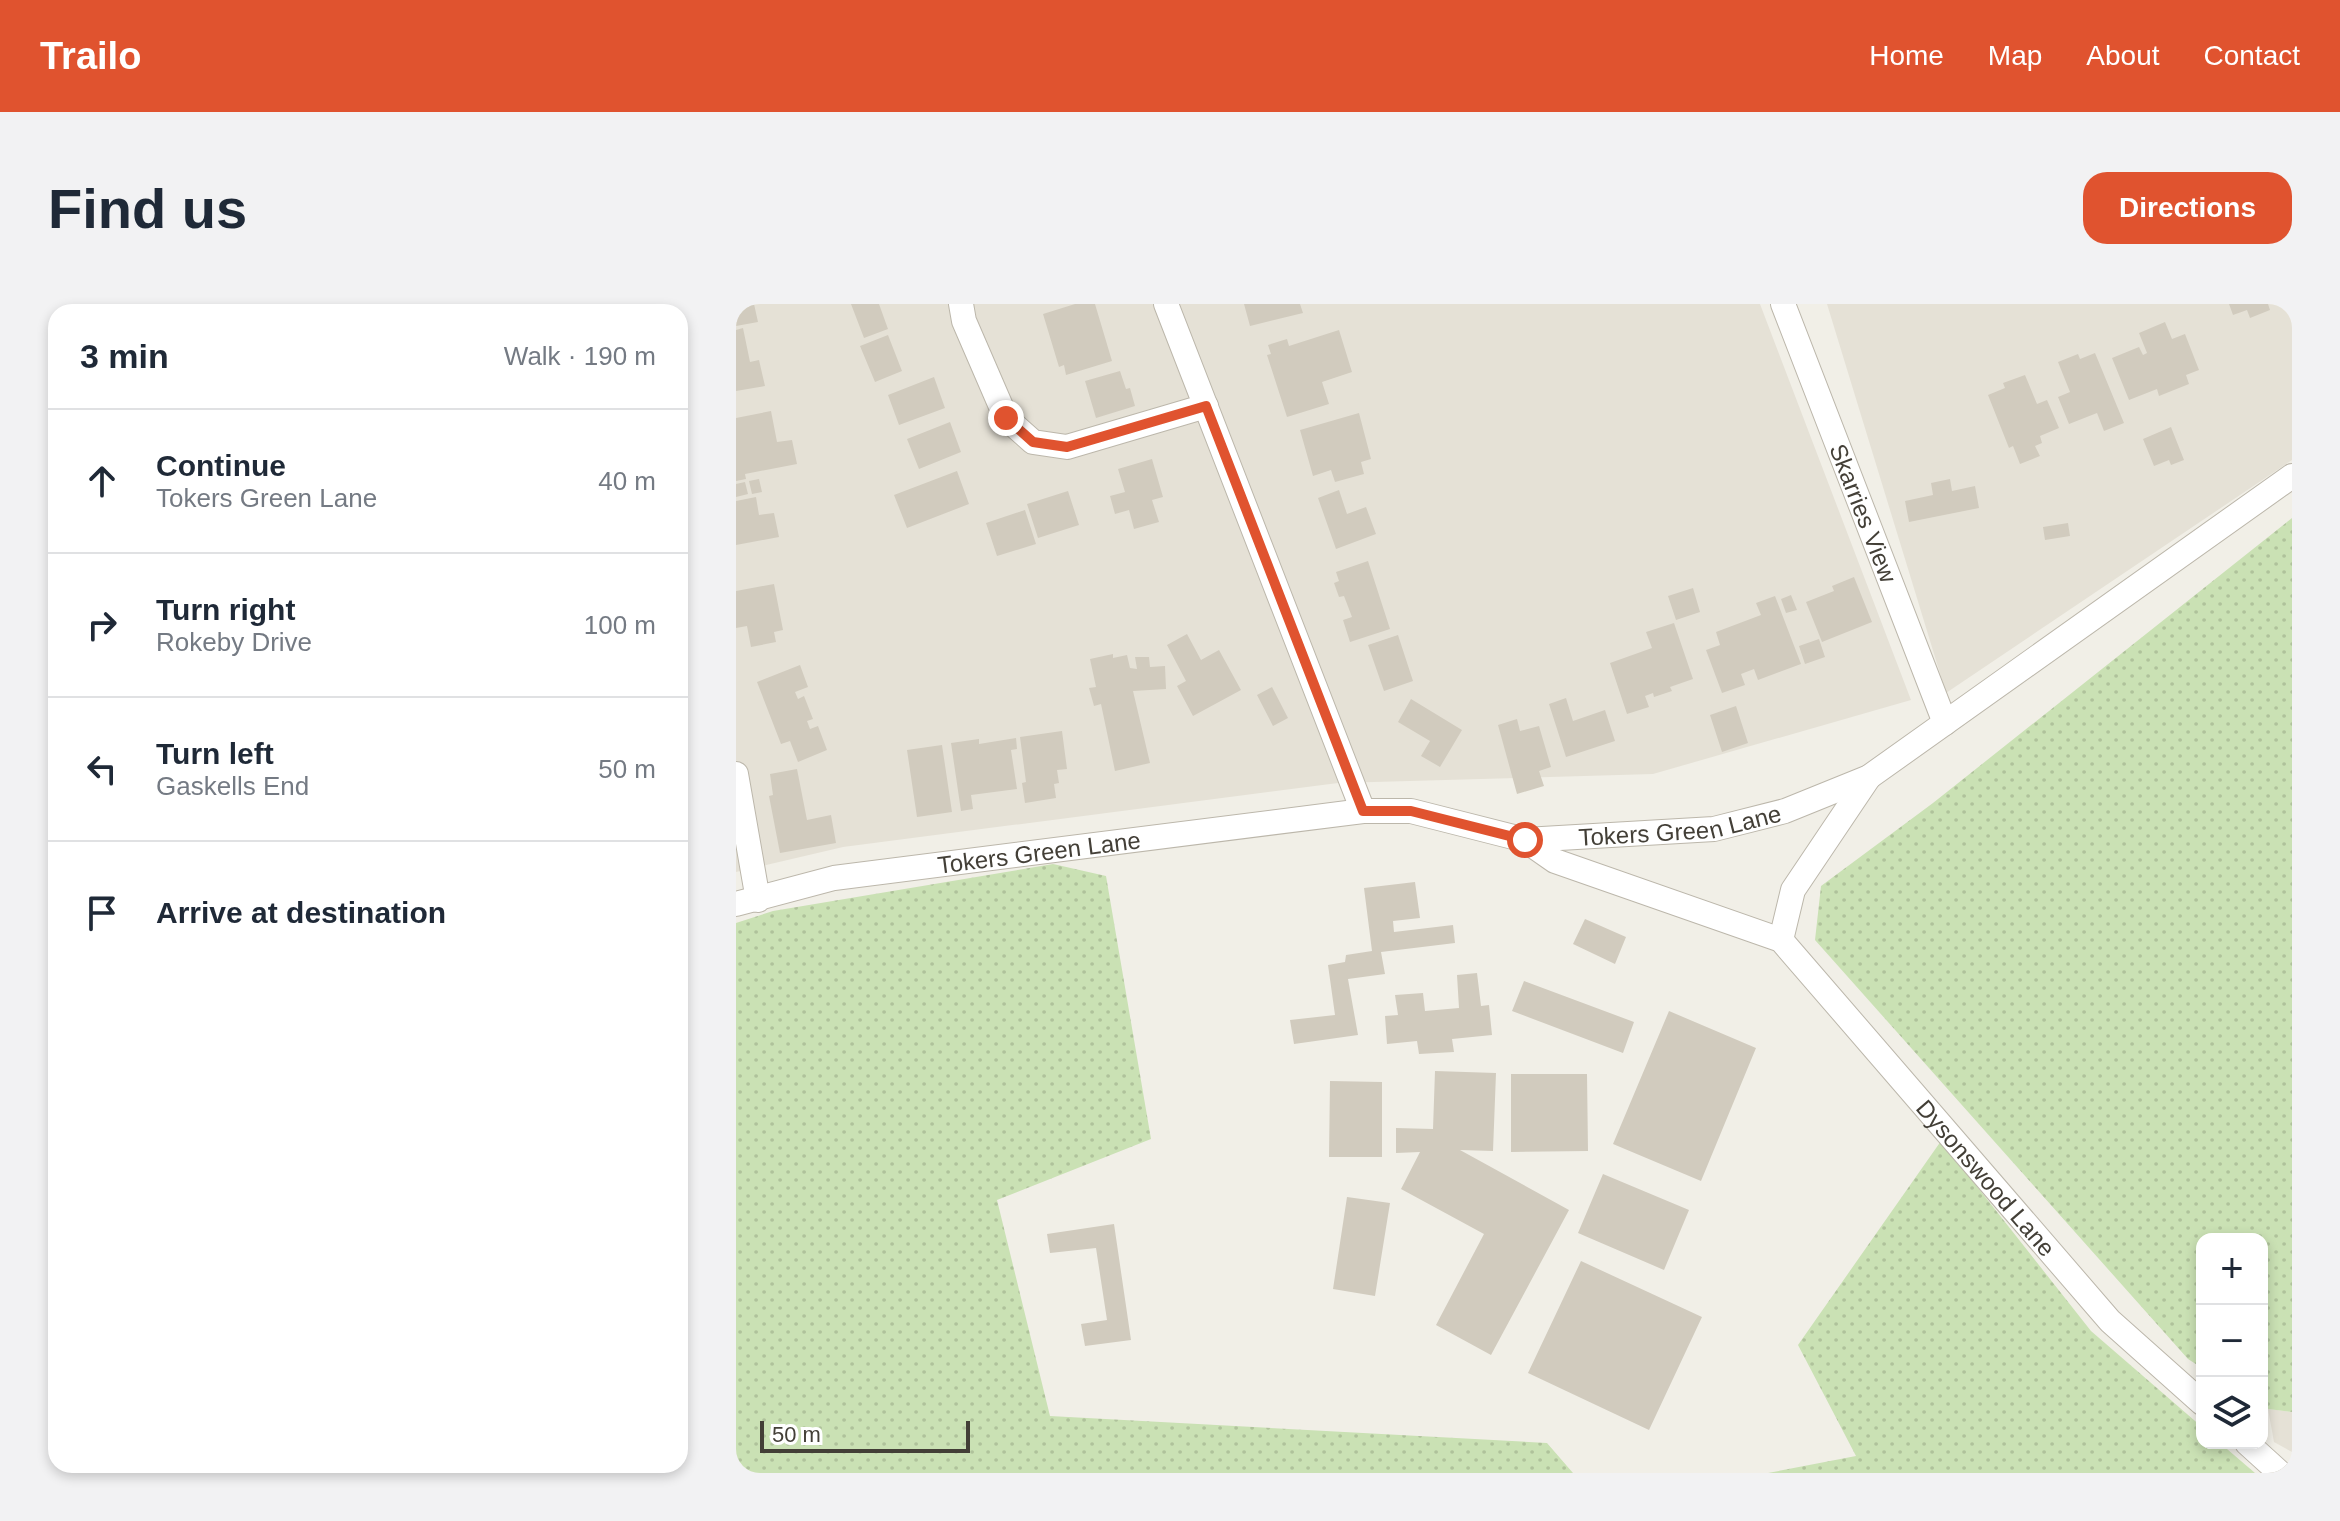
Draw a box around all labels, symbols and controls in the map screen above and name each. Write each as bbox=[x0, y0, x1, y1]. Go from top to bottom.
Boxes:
text: Trailo bbox=[40, 35, 141, 77]
text: Home bbox=[1869, 40, 1944, 71]
text: Map bbox=[1988, 40, 2042, 71]
text: About bbox=[2086, 40, 2160, 71]
text: Contact bbox=[2204, 40, 2300, 71]
button: Directions bbox=[2083, 172, 2292, 244]
text: Find us bbox=[48, 177, 247, 240]
text: 3 min bbox=[80, 337, 169, 375]
text: Walk · 190 m bbox=[504, 341, 656, 371]
route end bbox=[988, 400, 1024, 436]
street label: Skarries View bbox=[1825, 440, 1903, 587]
text: Continue bbox=[156, 449, 286, 482]
icon: ahead bbox=[80, 459, 124, 503]
text: 40 m bbox=[598, 466, 656, 496]
text: Tokers Green Lane bbox=[156, 483, 377, 513]
text: Turn right bbox=[156, 593, 295, 626]
icon: right bbox=[80, 603, 124, 647]
text: 100 m bbox=[584, 610, 656, 640]
text: Rokeby Drive bbox=[156, 627, 312, 657]
text: Turn left bbox=[156, 737, 274, 770]
icon: left bbox=[80, 747, 124, 791]
text: 50 m bbox=[598, 754, 656, 784]
text: Gaskells End bbox=[156, 771, 309, 801]
street label: Tokers Green Lane bbox=[1578, 799, 1784, 850]
route start bbox=[1507, 822, 1543, 858]
street label: Tokers Green Lane bbox=[936, 826, 1142, 878]
icon: arrive bbox=[80, 891, 124, 935]
text: Arrive at destination bbox=[156, 896, 446, 929]
street label: Dysonswood Lane bbox=[1911, 1094, 2061, 1261]
map controls bbox=[2196, 1233, 2268, 1449]
button: + bbox=[2196, 1233, 2268, 1305]
button: − bbox=[2196, 1305, 2268, 1377]
button: layers bbox=[2196, 1377, 2268, 1449]
scale bar bbox=[760, 1417, 970, 1453]
text: 50 m bbox=[772, 1422, 821, 1447]

